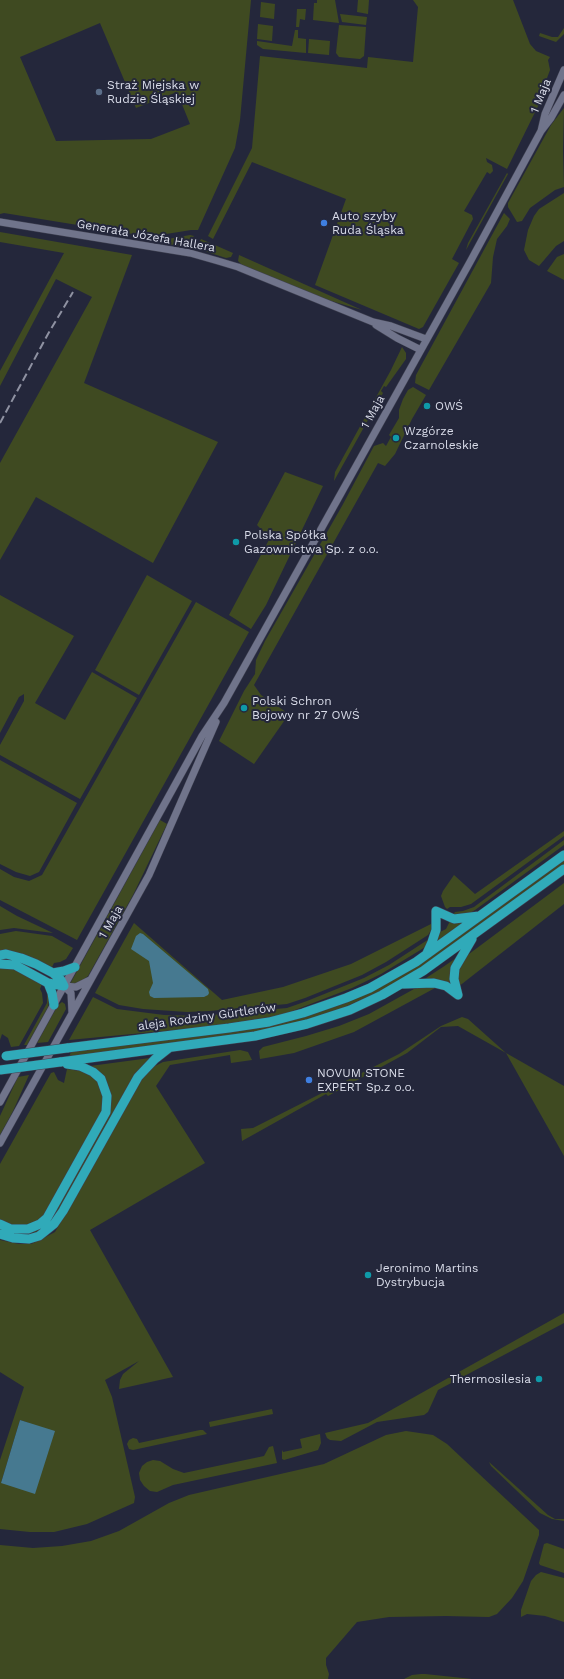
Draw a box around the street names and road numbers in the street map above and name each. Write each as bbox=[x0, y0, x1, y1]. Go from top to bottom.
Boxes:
street label: 1 Maja bbox=[528, 77, 554, 115]
street label: Generała Józefa Hallera bbox=[76, 217, 216, 255]
street label: 1 Maja bbox=[358, 393, 388, 431]
street label: 1 Maja bbox=[96, 903, 126, 941]
street label: aleja Rodziny Gürtlerów bbox=[137, 1000, 277, 1034]

